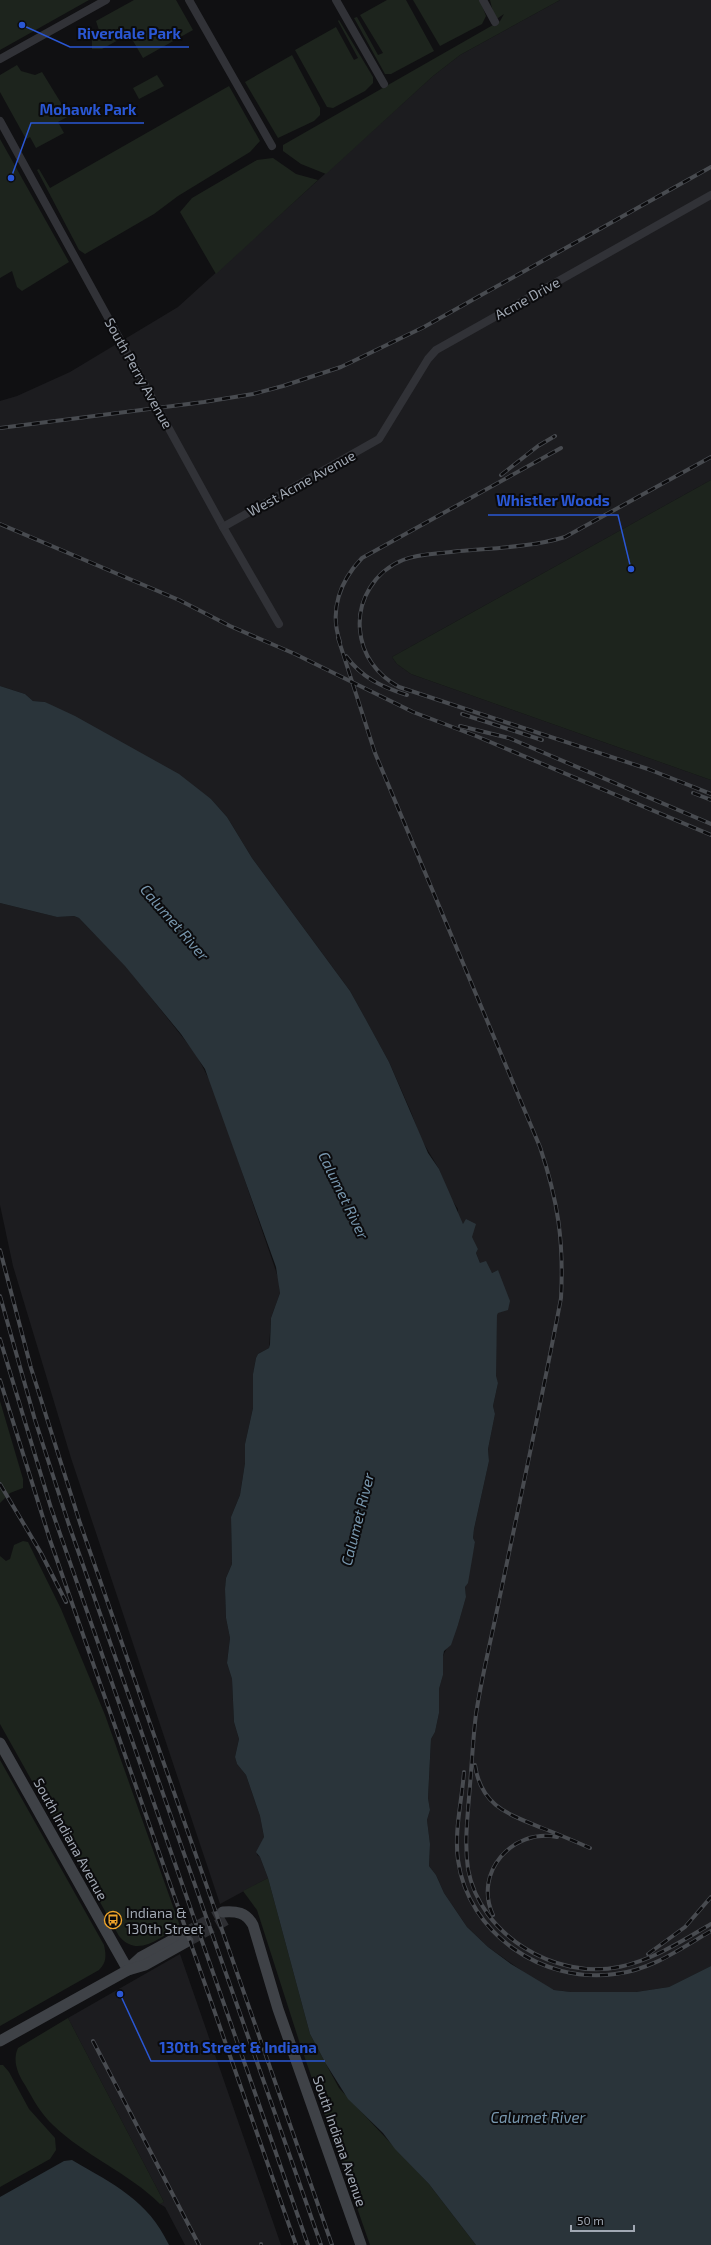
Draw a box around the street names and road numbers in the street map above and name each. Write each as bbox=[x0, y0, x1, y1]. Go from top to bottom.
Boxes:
street label: Acme Drive bbox=[492, 273, 562, 323]
street label: South Perry Avenue bbox=[101, 315, 177, 431]
street label: West Acme Avenue bbox=[244, 446, 358, 520]
street label: South Indiana Avenue bbox=[30, 1775, 112, 1903]
street label: South Indiana Avenue bbox=[310, 2074, 370, 2208]

